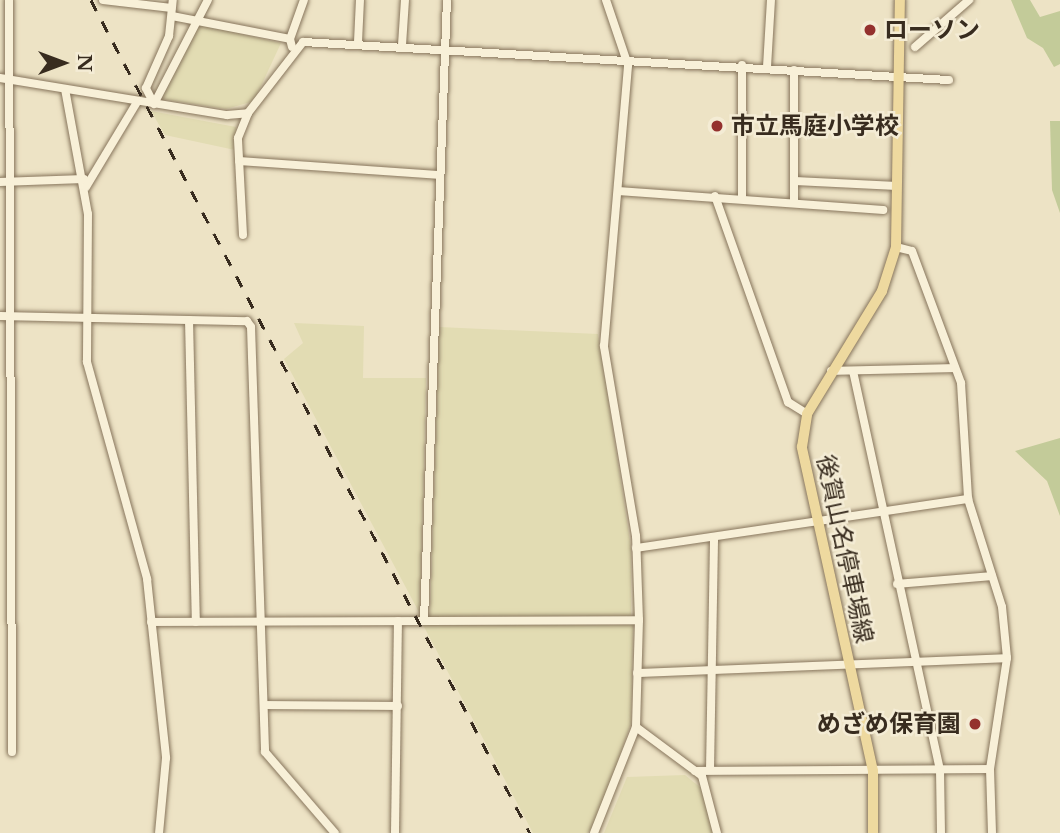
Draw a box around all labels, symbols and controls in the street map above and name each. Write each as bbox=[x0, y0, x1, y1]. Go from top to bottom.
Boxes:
place label: ローソン bbox=[884, 16, 980, 44]
marker: ローソン bbox=[862, 22, 878, 38]
north arrow bbox=[28, 28, 98, 98]
text: N bbox=[73, 54, 96, 72]
place label: 市立馬庭小学校 bbox=[731, 112, 899, 140]
marker: 市立馬庭小学校 bbox=[709, 118, 725, 134]
street label: 後賀山名停車場線 bbox=[811, 452, 879, 646]
place label: めざめ保育園 bbox=[817, 710, 961, 738]
marker: めざめ保育園 bbox=[967, 716, 983, 732]

